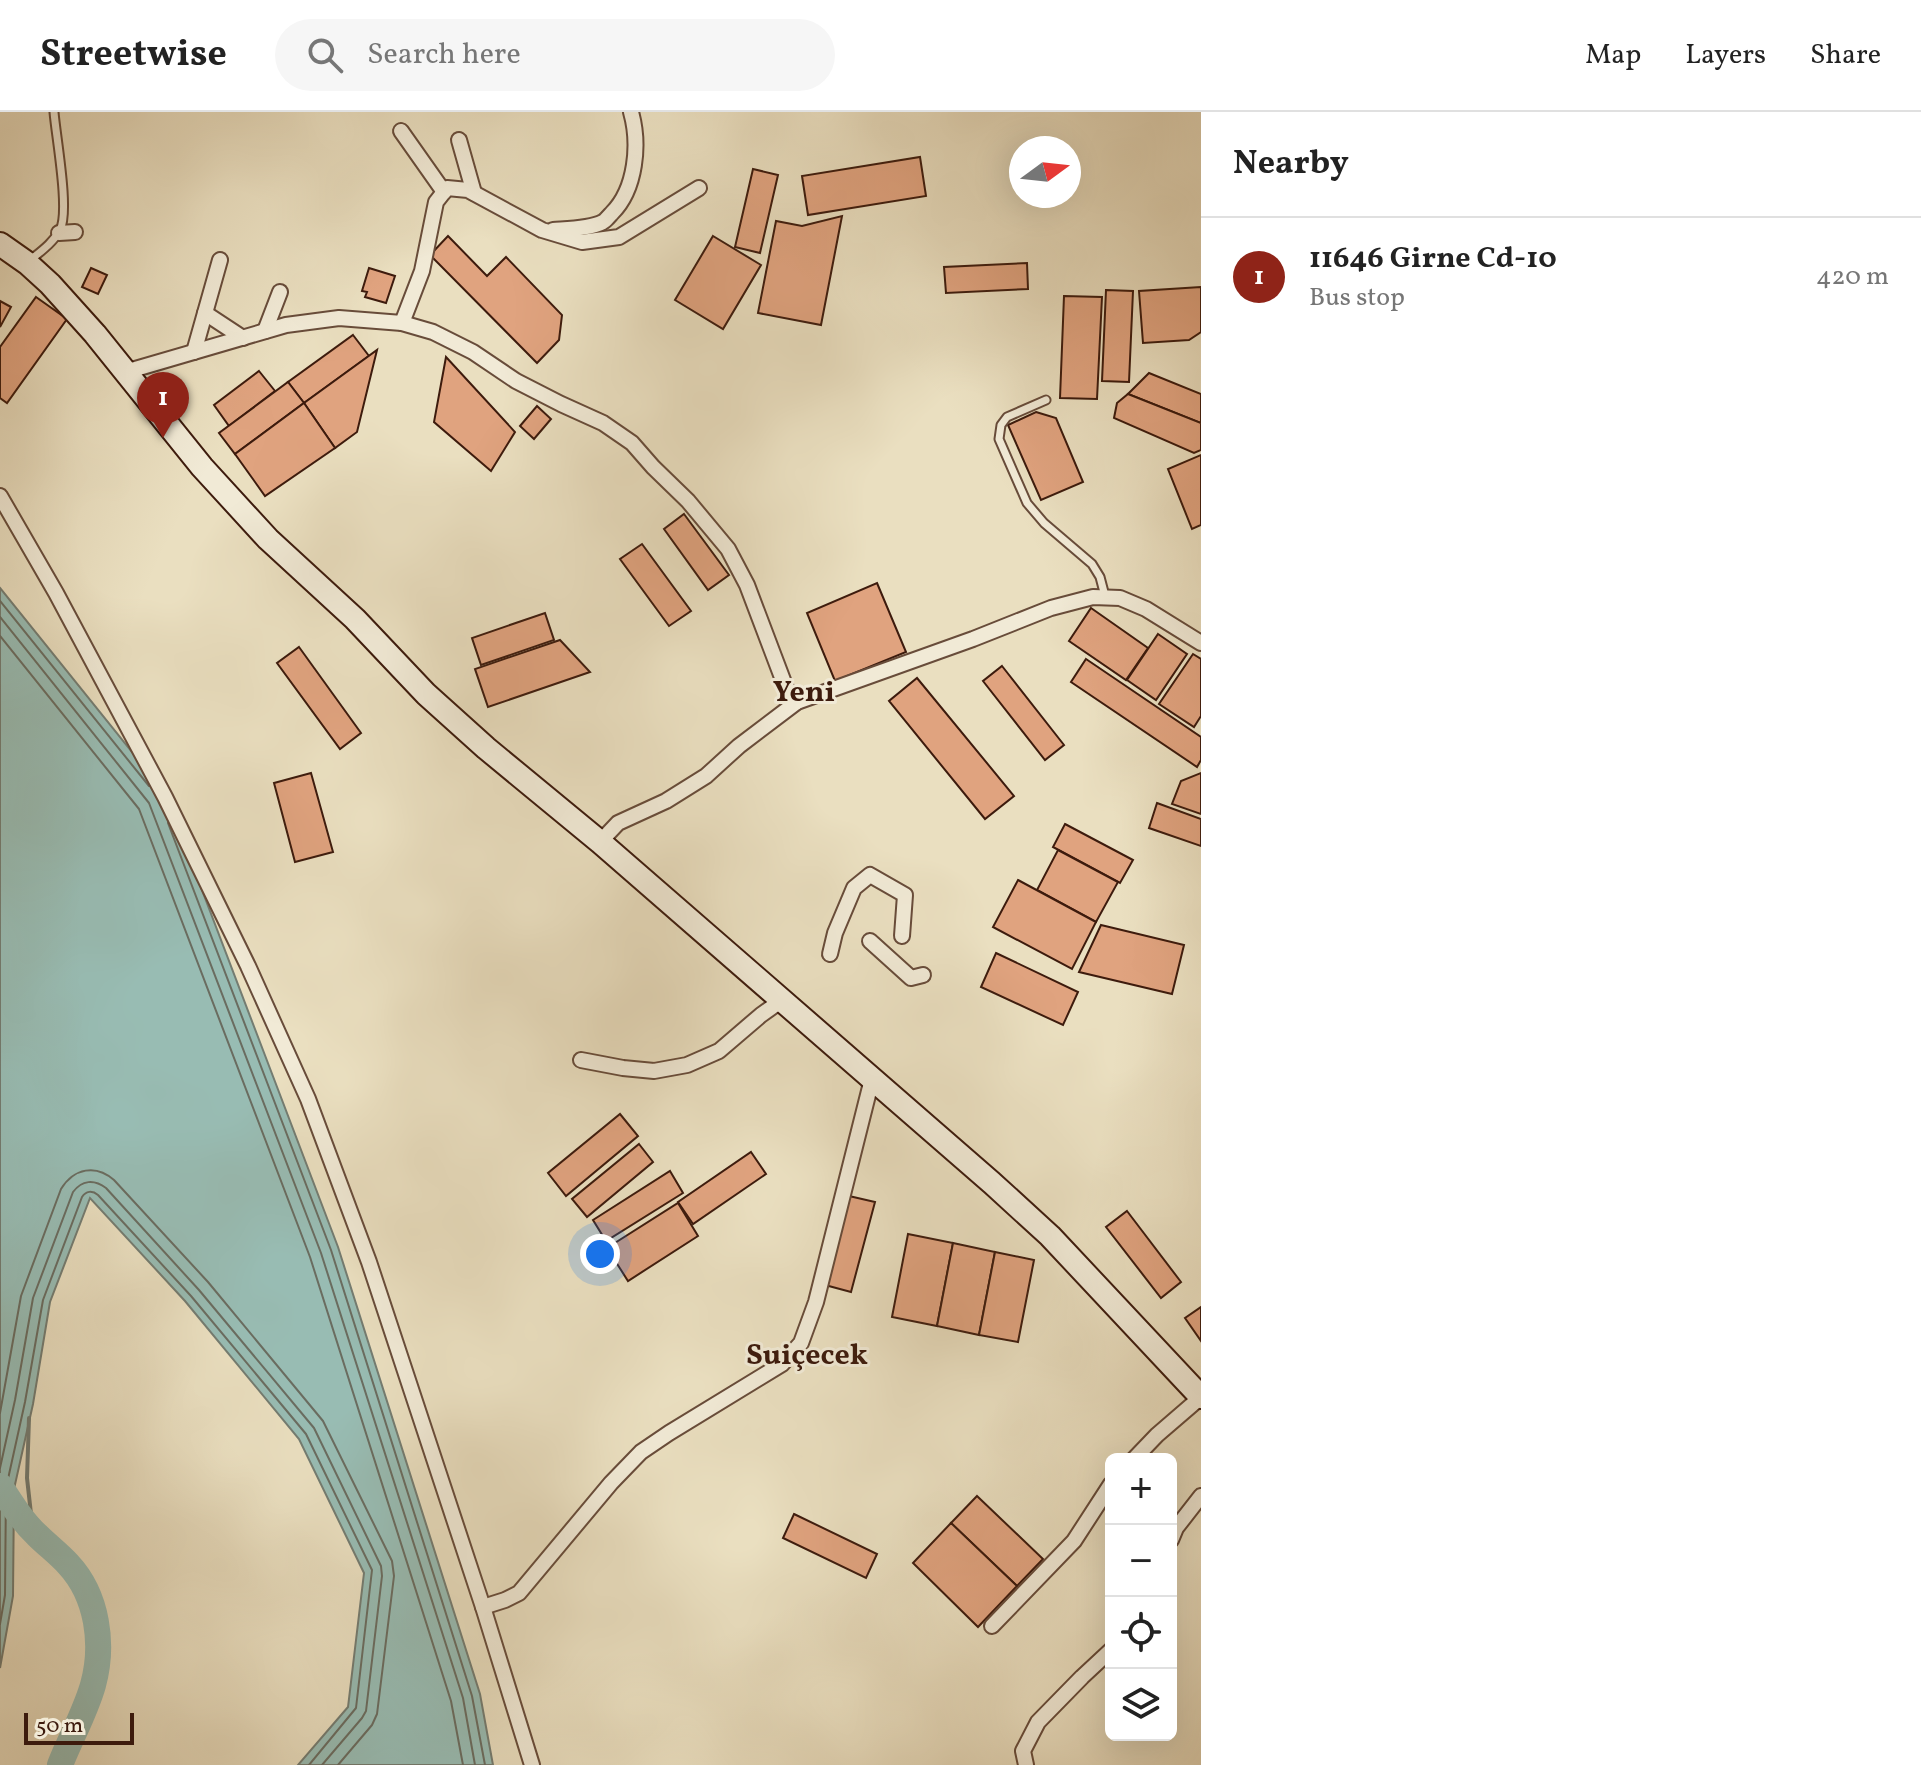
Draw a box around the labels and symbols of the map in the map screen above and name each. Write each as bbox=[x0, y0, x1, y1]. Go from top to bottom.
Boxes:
north arrow bbox=[1009, 136, 1081, 208]
pin: 1 bbox=[137, 372, 189, 438]
district label: Yeni bbox=[773, 672, 835, 714]
your location bbox=[580, 1234, 620, 1274]
district label: Suiçecek bbox=[746, 1335, 868, 1377]
scale bar bbox=[24, 1709, 134, 1745]

